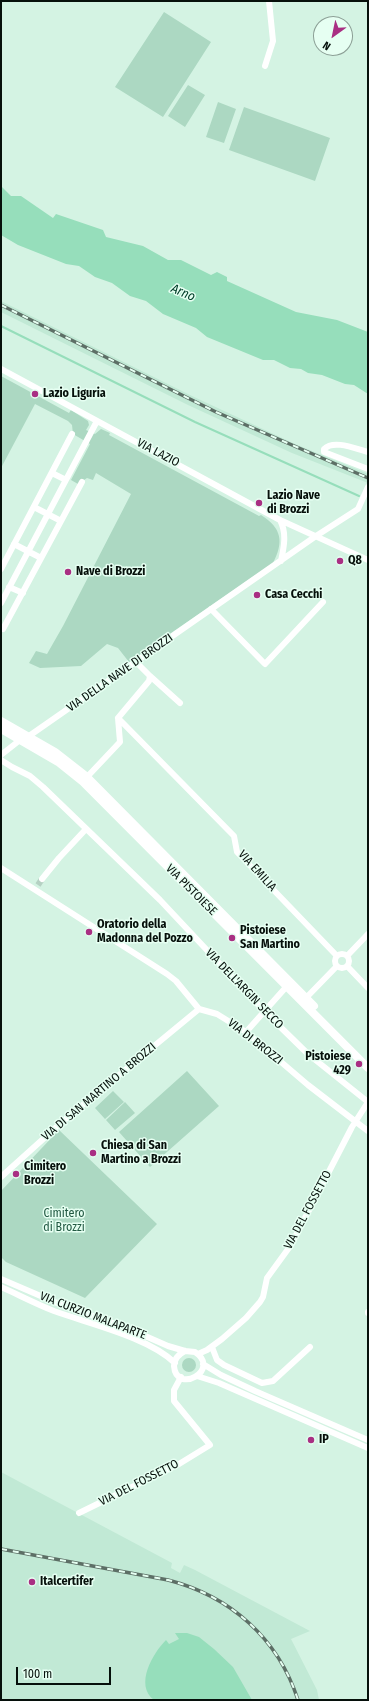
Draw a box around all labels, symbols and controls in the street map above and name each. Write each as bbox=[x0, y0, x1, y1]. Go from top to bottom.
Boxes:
north arrow bbox=[313, 16, 353, 56]
text: N bbox=[320, 38, 333, 53]
water label: Arno bbox=[169, 281, 197, 305]
place label: Lazio Liguria bbox=[43, 387, 106, 401]
marker: Lazio Liguria bbox=[30, 389, 40, 399]
street label: VIA LAZIO bbox=[134, 436, 182, 470]
place label: Lazio Nave di Brozzi bbox=[267, 489, 320, 517]
marker: Lazio Nave di Brozzi bbox=[254, 498, 264, 508]
place label: Q8 bbox=[348, 554, 362, 568]
marker: Q8 bbox=[335, 556, 345, 566]
place label: Nave di Brozzi bbox=[76, 565, 145, 579]
marker: Nave di Brozzi bbox=[63, 567, 73, 577]
place label: Casa Cecchi bbox=[265, 588, 322, 602]
marker: Casa Cecchi bbox=[252, 590, 262, 600]
street label: VIA DELLA NAVE DI BROZZI bbox=[64, 631, 176, 715]
street label: VIA EMILIA bbox=[235, 847, 279, 895]
street label: VIA PISTOIESE bbox=[162, 861, 220, 919]
place label: Oratorio della Madonna del Pozzo bbox=[97, 918, 193, 946]
place label: Pistoiese San Martino bbox=[240, 924, 300, 952]
marker: Oratorio della Madonna del Pozzo bbox=[84, 927, 94, 937]
marker: Pistoiese San Martino bbox=[227, 933, 237, 943]
street label: VIA DELL'ARGIN SECCO bbox=[202, 946, 286, 1032]
street label: VIA DI BROZZI bbox=[225, 1016, 285, 1068]
street label: VIA DI SAN MARTINO A BROZZI bbox=[39, 1040, 159, 1144]
place label: Pistoiese 429 bbox=[305, 1050, 351, 1078]
marker: Pistoiese 429 bbox=[354, 1059, 364, 1069]
place label: Chiesa di San Martino a Brozzi bbox=[101, 1139, 181, 1167]
marker: Chiesa di San Martino a Brozzi bbox=[88, 1148, 98, 1158]
place label: Cimitero Brozzi bbox=[24, 1160, 66, 1188]
street label: VIA DEL FOSSETTO bbox=[281, 1168, 335, 1252]
marker: Cimitero Brozzi bbox=[11, 1169, 21, 1179]
park label: Cimitero di Brozzi bbox=[43, 1207, 85, 1235]
street label: VIA CURZIO MALAPARTE bbox=[38, 1289, 148, 1343]
place label: IP bbox=[319, 1433, 329, 1447]
marker: IP bbox=[306, 1435, 316, 1445]
street label: VIA DEL FOSSETTO bbox=[97, 1457, 181, 1509]
place label: Italcertifer bbox=[40, 1575, 93, 1589]
marker: Italcertifer bbox=[27, 1577, 37, 1587]
scale bar bbox=[18, 1659, 113, 1685]
text: 100 m bbox=[23, 1667, 52, 1681]

